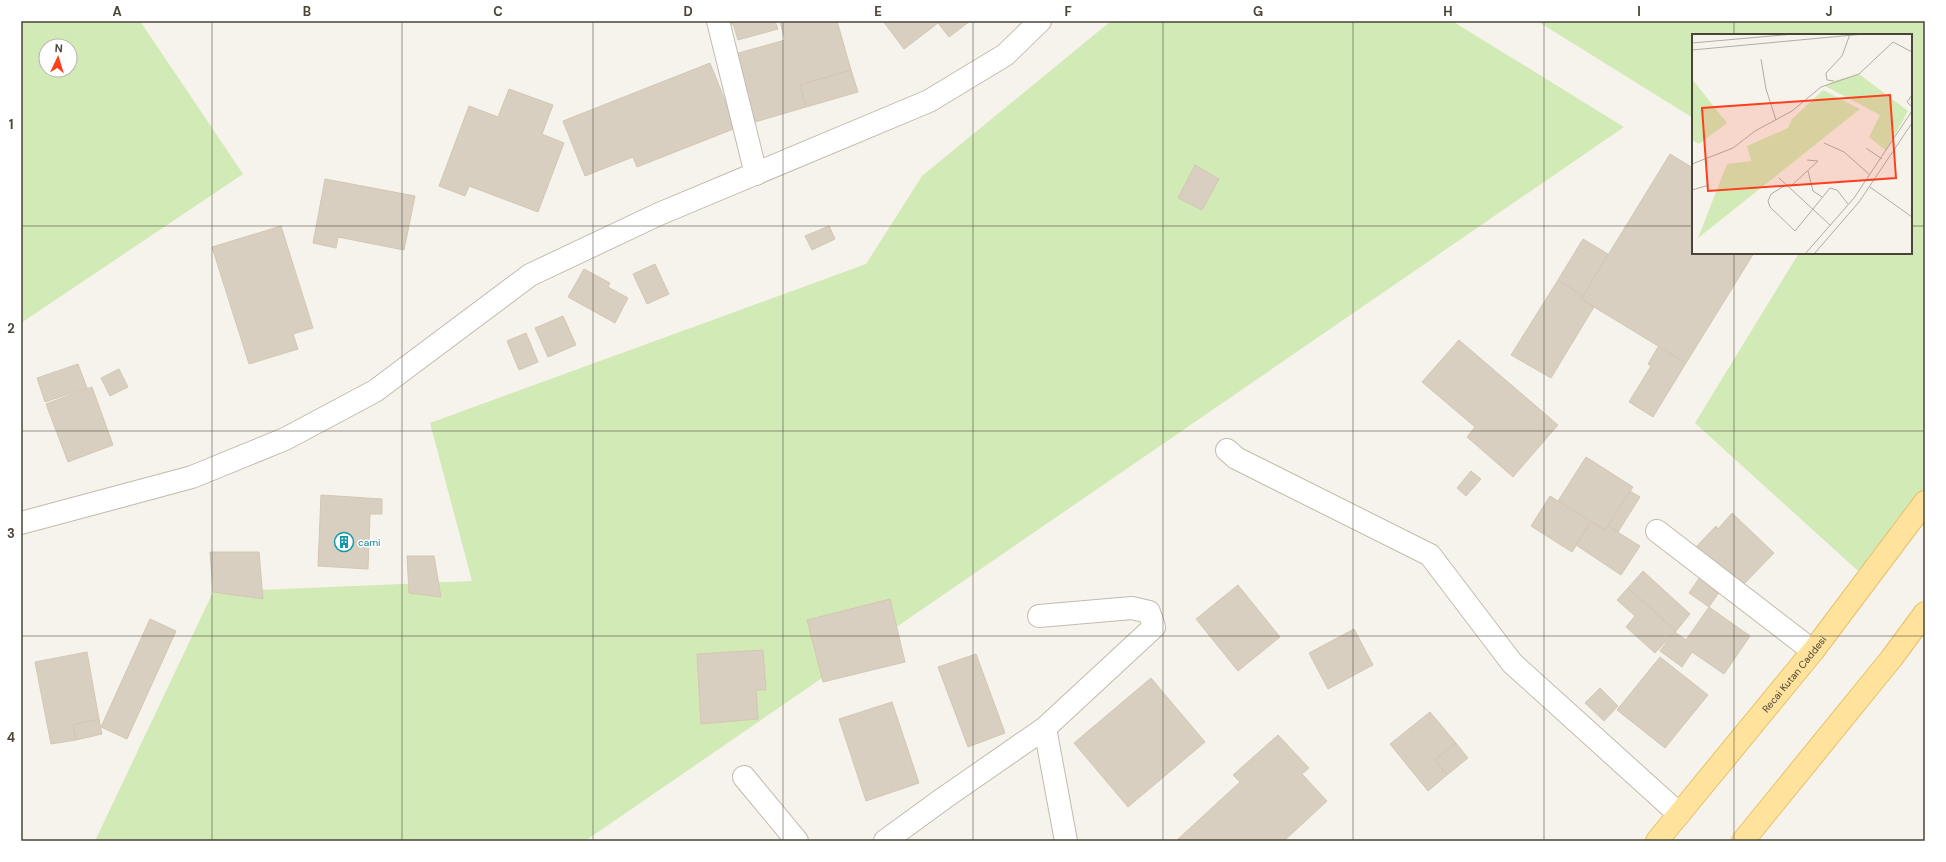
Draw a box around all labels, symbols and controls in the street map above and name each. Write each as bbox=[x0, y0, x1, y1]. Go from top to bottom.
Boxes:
text: A bbox=[112, 3, 122, 20]
text: B bbox=[303, 3, 311, 20]
text: C bbox=[493, 3, 503, 20]
text: D bbox=[683, 3, 693, 20]
text: E bbox=[874, 3, 882, 20]
text: F bbox=[1064, 3, 1072, 20]
text: G bbox=[1253, 3, 1263, 20]
text: H bbox=[1443, 3, 1453, 20]
text: I bbox=[1637, 3, 1641, 20]
text: J bbox=[1825, 3, 1833, 20]
inset map bbox=[1692, 34, 1912, 254]
north arrow bbox=[38, 38, 78, 78]
text: N bbox=[54, 41, 63, 55]
text: 1 bbox=[9, 116, 13, 133]
text: 2 bbox=[7, 320, 15, 337]
text: 3 bbox=[7, 525, 15, 542]
building icon: cami bbox=[333, 531, 355, 553]
place label: cami bbox=[358, 536, 380, 549]
street label: Recai Kutan Caddesi bbox=[1759, 633, 1829, 715]
text: 4 bbox=[7, 729, 15, 746]

